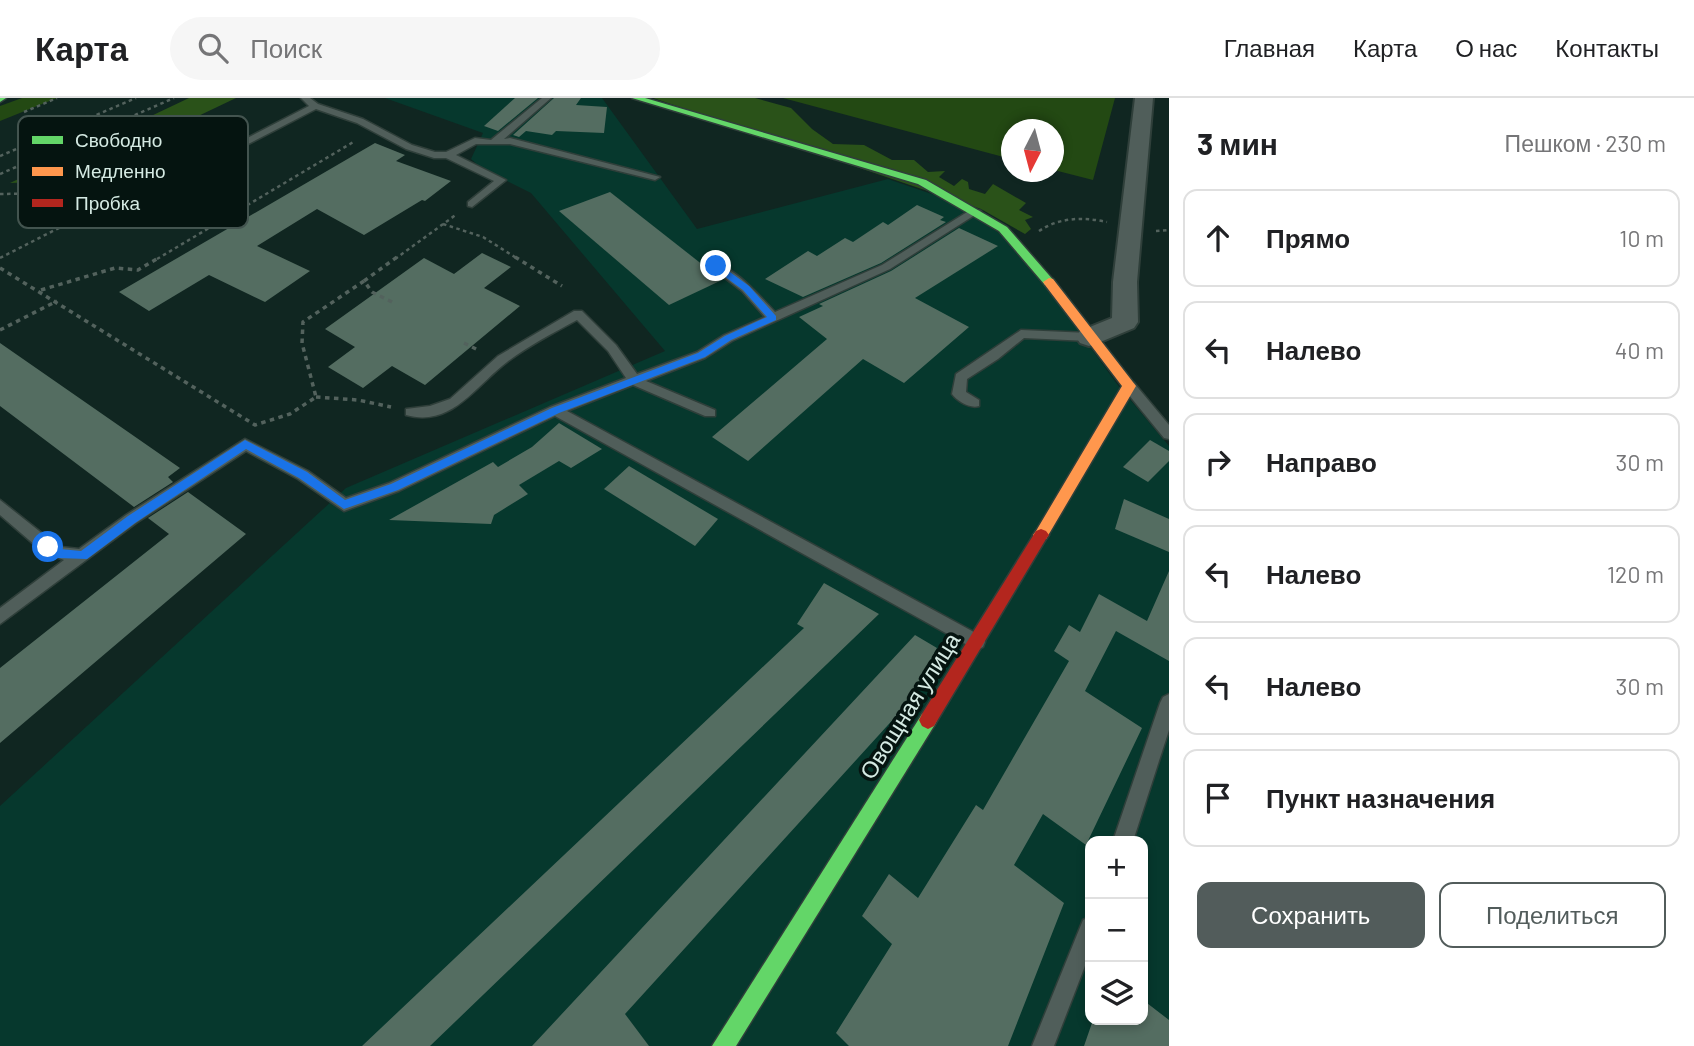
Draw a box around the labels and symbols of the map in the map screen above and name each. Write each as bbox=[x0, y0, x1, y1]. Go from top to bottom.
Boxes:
legend bbox=[18, 116, 248, 228]
north arrow bbox=[1001, 119, 1064, 182]
text: Свободно bbox=[75, 128, 162, 151]
text: Медленно bbox=[75, 159, 165, 182]
text: Пробка bbox=[75, 191, 140, 214]
route end bbox=[700, 250, 731, 281]
route start bbox=[32, 531, 63, 562]
street label: Овощная улица bbox=[853, 627, 965, 784]

